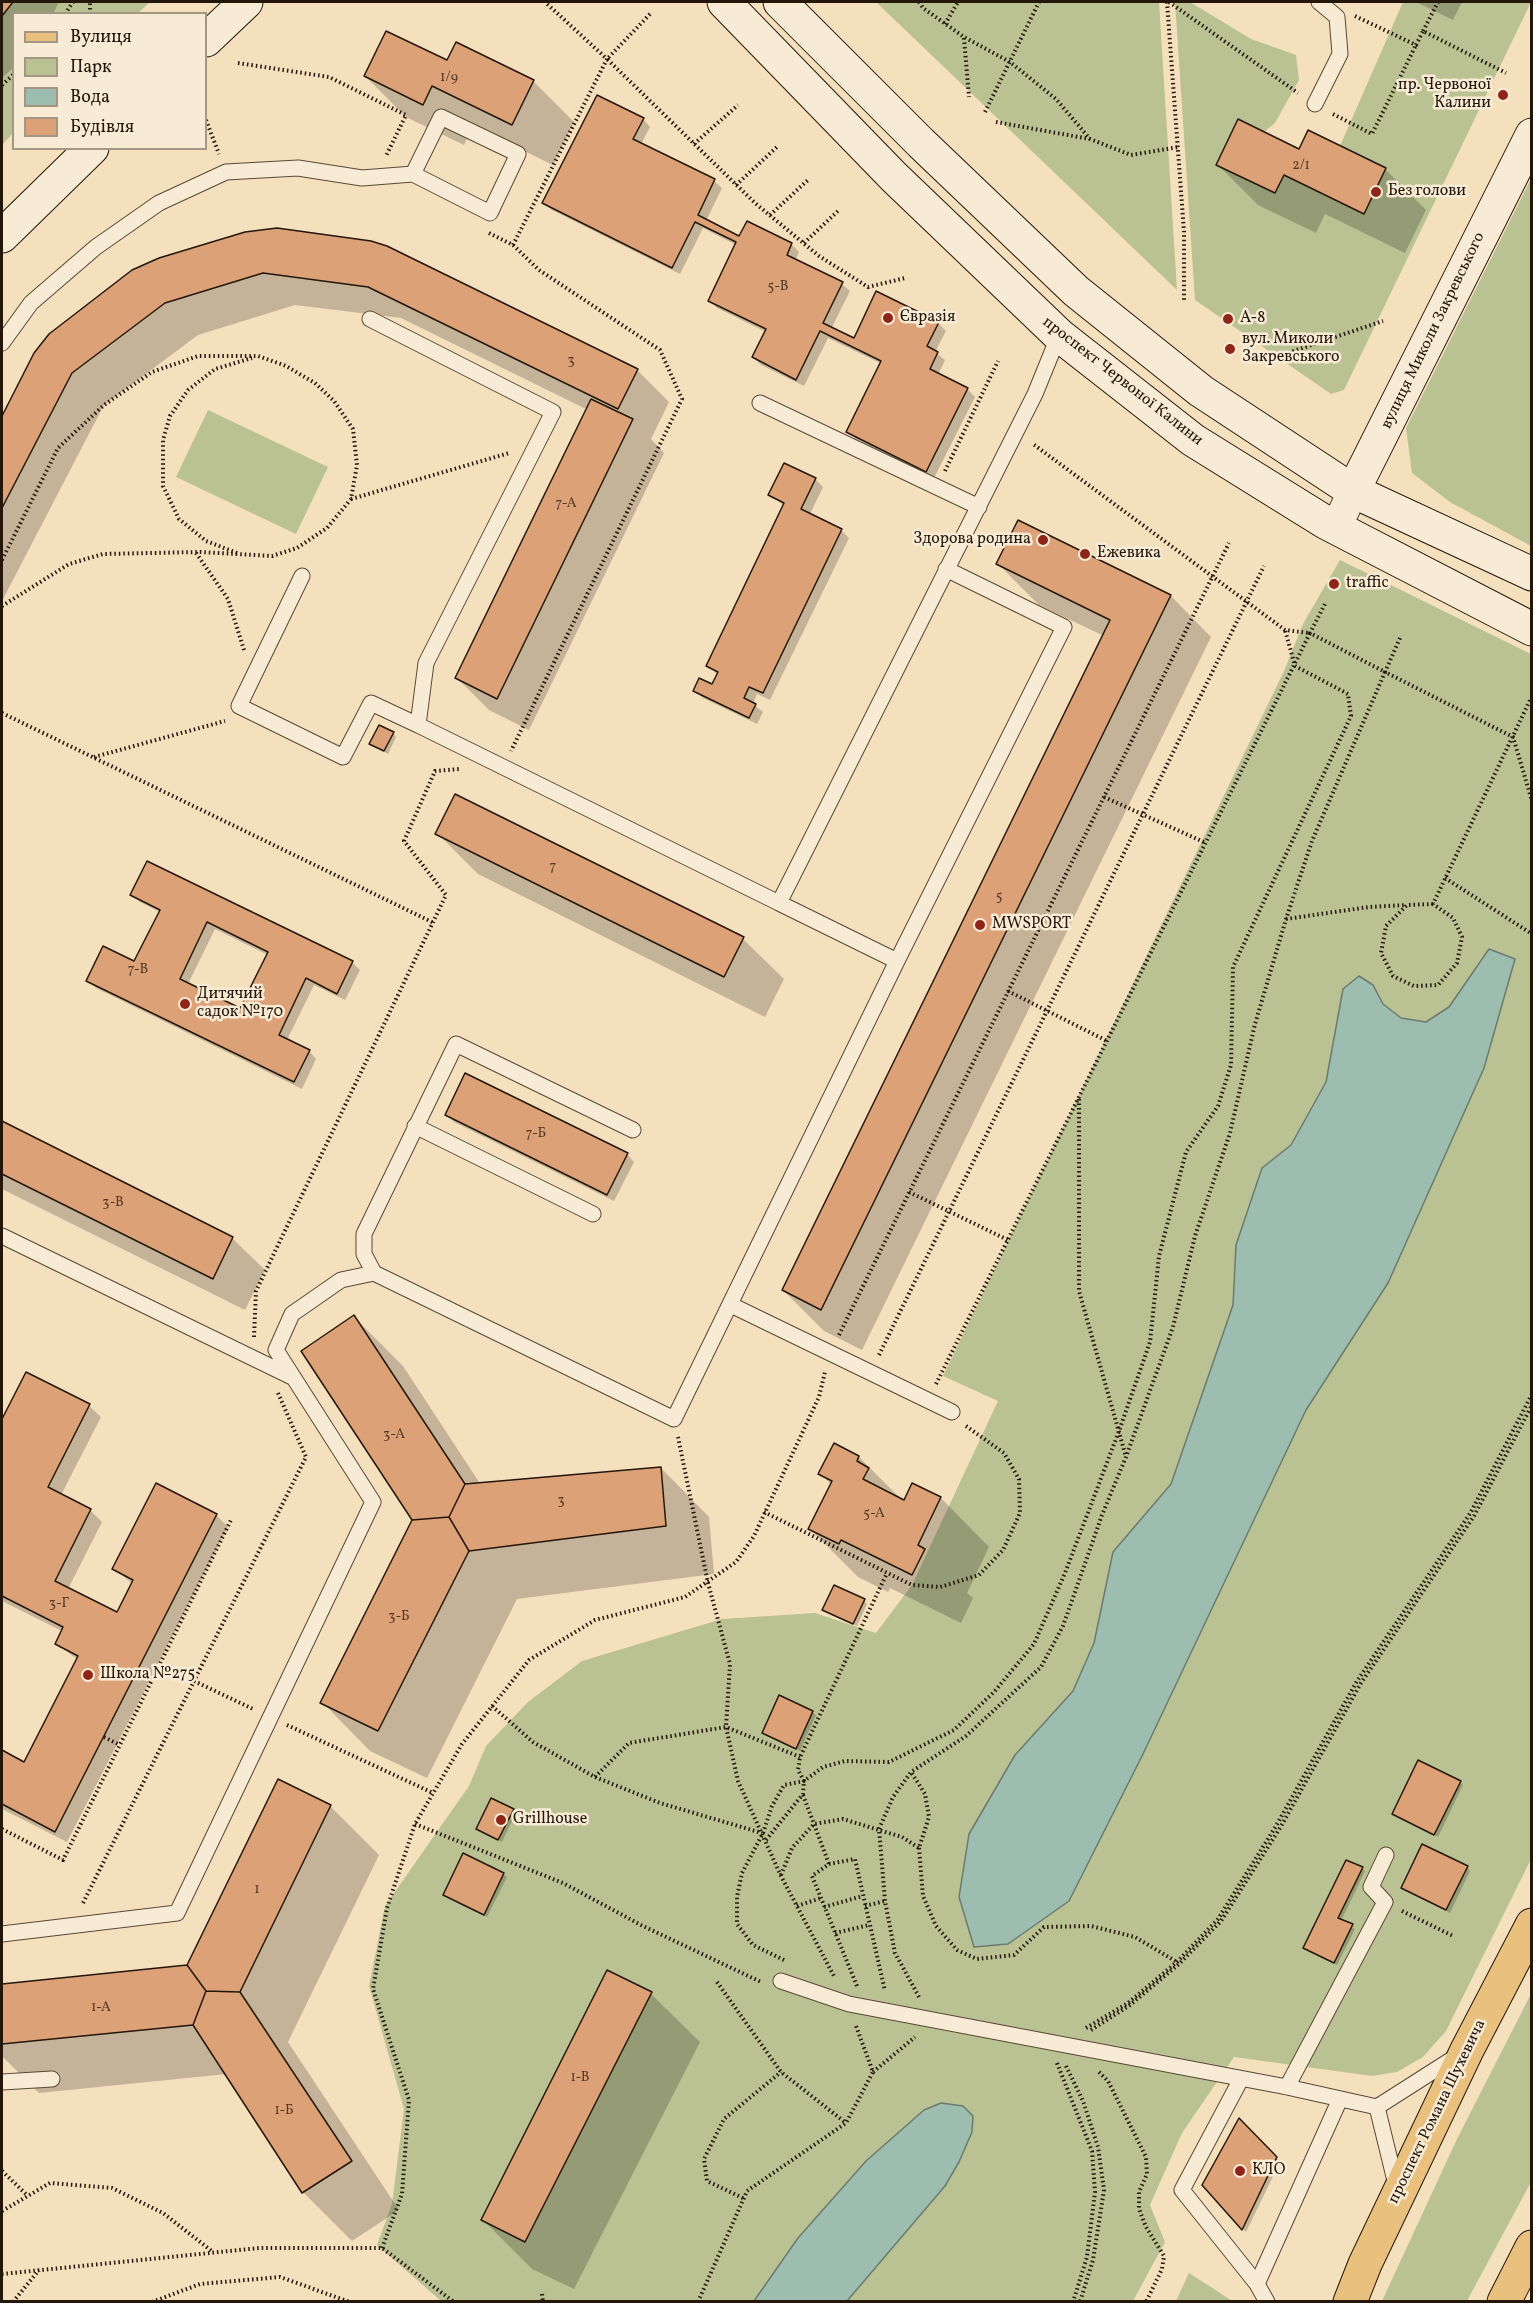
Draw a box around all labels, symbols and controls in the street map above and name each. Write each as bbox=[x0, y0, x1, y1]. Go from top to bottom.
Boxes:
legend bbox=[12, 12, 207, 150]
text: Вулиця bbox=[70, 25, 132, 50]
text: Парк bbox=[70, 55, 112, 80]
house number: 1/9 bbox=[440, 70, 458, 86]
place label: пр. Червоної Калини bbox=[1398, 76, 1491, 114]
text: Вода bbox=[70, 85, 110, 110]
marker: пр. Червоної Калини bbox=[1496, 88, 1510, 102]
text: Будівля bbox=[70, 115, 134, 140]
house number: 2/1 bbox=[1292, 158, 1310, 174]
place label: Без голови bbox=[1388, 182, 1466, 202]
marker: Без голови bbox=[1369, 185, 1383, 199]
street label: вулиця Миколи Закревського bbox=[1378, 230, 1490, 432]
house number: 5-В bbox=[768, 279, 788, 295]
place label: Євразія bbox=[900, 308, 955, 328]
place label: А-8 bbox=[1240, 309, 1265, 329]
marker: Євразія bbox=[881, 311, 895, 325]
marker: А-8 bbox=[1221, 312, 1235, 326]
street label: проспект Червоної Калини bbox=[1038, 313, 1206, 451]
place label: вул. Миколи Закревського bbox=[1242, 330, 1340, 368]
marker: вул. Миколи Закревського bbox=[1223, 342, 1237, 356]
house number: 3 bbox=[567, 353, 575, 369]
house number: 7-А bbox=[555, 496, 577, 512]
place label: Здорова родина bbox=[913, 530, 1031, 550]
marker: Здорова родина bbox=[1036, 533, 1050, 547]
place label: Ежевика bbox=[1097, 544, 1161, 564]
marker: Ежевика bbox=[1078, 547, 1092, 561]
place label: traffic bbox=[1346, 574, 1389, 594]
marker: traffic bbox=[1327, 577, 1341, 591]
house number: 7 bbox=[550, 859, 556, 875]
house number: 5 bbox=[996, 889, 1002, 905]
place label: MWSPORT bbox=[992, 915, 1071, 935]
marker: MWSPORT bbox=[973, 918, 987, 932]
house number: 7-В bbox=[128, 962, 148, 978]
place label: Дитячий садок №170 bbox=[197, 985, 283, 1023]
marker: Дитячий садок №170 bbox=[178, 997, 192, 1011]
house number: 7-Б bbox=[526, 1126, 546, 1142]
house number: 3-В bbox=[102, 1195, 124, 1211]
house number: 3-А bbox=[383, 1427, 405, 1443]
house number: 3 bbox=[557, 1493, 565, 1509]
house number: 5-А bbox=[863, 1506, 885, 1522]
house number: 3-Г bbox=[49, 1596, 69, 1612]
house number: 3-Б bbox=[388, 1609, 410, 1625]
place label: Школа №275 bbox=[100, 1665, 195, 1685]
marker: Школа №275 bbox=[81, 1668, 95, 1682]
place label: Grillhouse bbox=[513, 1810, 587, 1830]
marker: Grillhouse bbox=[494, 1813, 508, 1827]
house number: 1 bbox=[254, 1882, 260, 1898]
house number: 1-А bbox=[91, 2000, 111, 2016]
street label: проспект Романа Шухевича bbox=[1385, 2017, 1491, 2207]
house number: 1-В bbox=[570, 2070, 590, 2086]
house number: 1-Б bbox=[274, 2103, 294, 2119]
place label: КЛО bbox=[1252, 2161, 1285, 2181]
marker: КЛО bbox=[1233, 2164, 1247, 2178]

